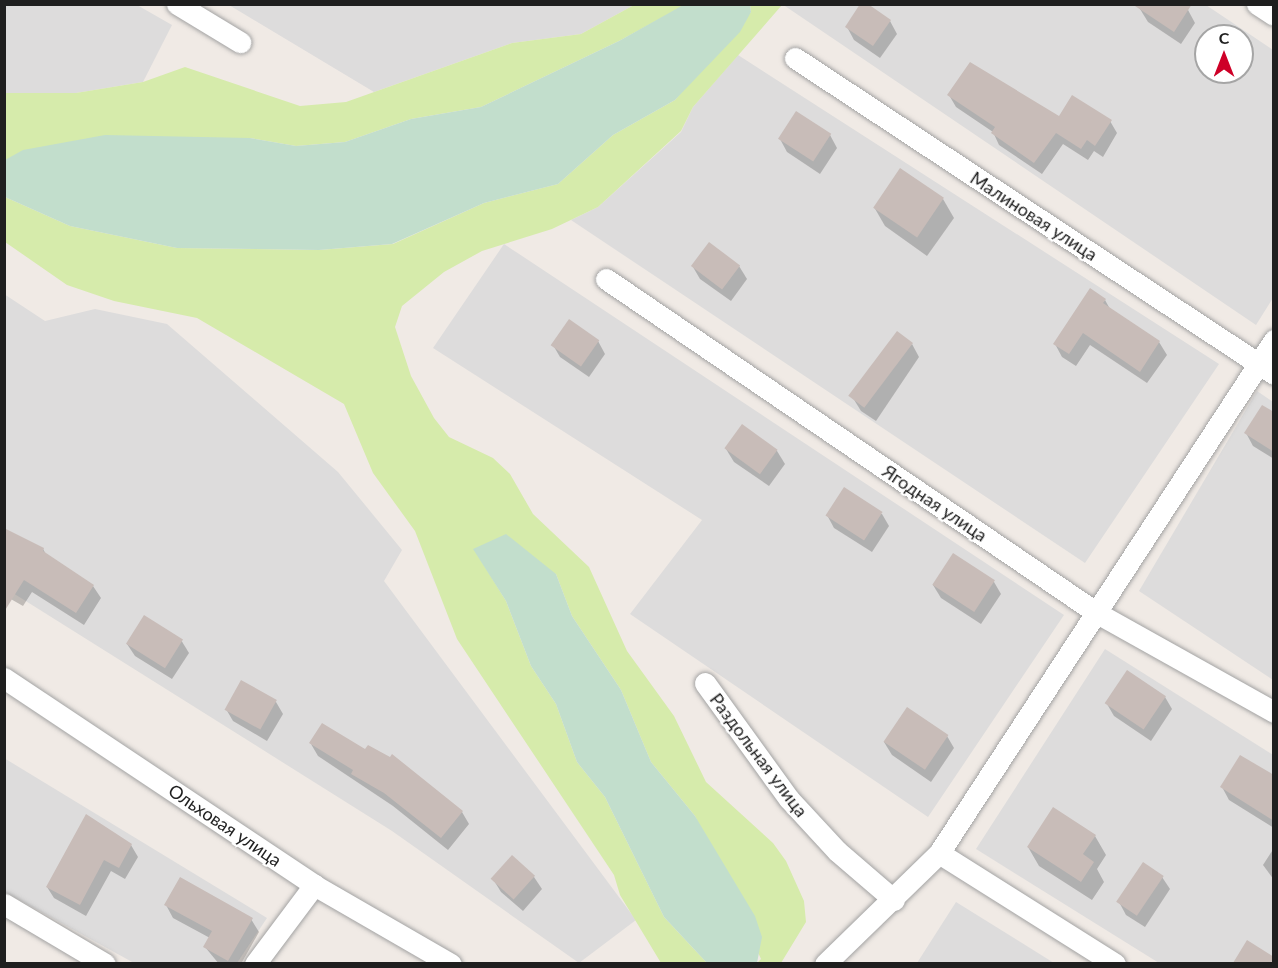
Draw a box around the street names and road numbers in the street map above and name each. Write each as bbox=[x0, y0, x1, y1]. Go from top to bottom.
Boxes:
street label: Малиновая улица bbox=[966, 167, 1102, 265]
street label: Ягодная улица bbox=[879, 460, 991, 546]
street label: Раздольная улица bbox=[705, 689, 813, 821]
street label: Ольховая улица bbox=[164, 779, 286, 871]

